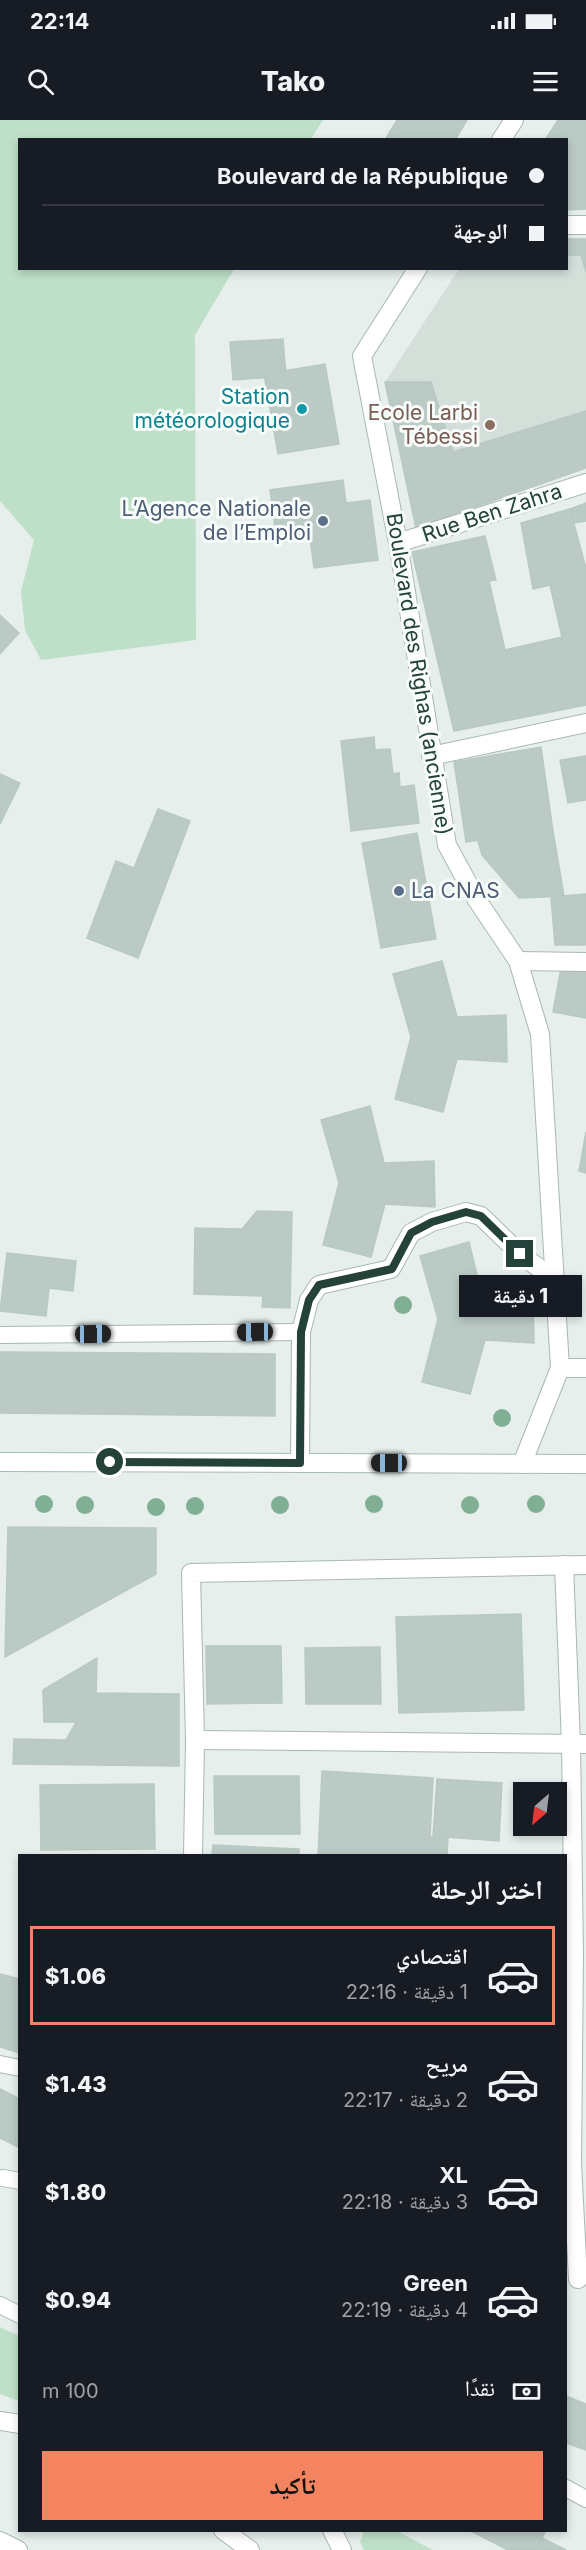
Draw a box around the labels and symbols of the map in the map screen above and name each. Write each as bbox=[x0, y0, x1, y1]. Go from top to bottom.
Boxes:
place label: Station météorologique bbox=[135, 384, 290, 433]
place label: Ecole Larbi Tébessi bbox=[368, 400, 478, 449]
marker: Station météorologique bbox=[295, 402, 309, 416]
marker: Ecole Larbi Tébessi bbox=[483, 418, 497, 432]
street label: Rue Ben Zahra bbox=[419, 478, 565, 547]
place label: L’Agence Nationale de l’Emploi bbox=[121, 496, 311, 545]
street label: Boulevard des Righas (ancienne) bbox=[382, 511, 457, 837]
marker: L’Agence Nationale de l’Emploi bbox=[316, 514, 330, 528]
place label: La CNAS bbox=[411, 878, 500, 903]
marker: La CNAS bbox=[392, 884, 406, 898]
route end bbox=[506, 1240, 533, 1267]
callout: 1 دقيقة bbox=[458, 1275, 582, 1317]
car bbox=[237, 1323, 273, 1341]
car bbox=[75, 1325, 111, 1343]
route start bbox=[96, 1448, 123, 1475]
car bbox=[371, 1454, 407, 1472]
north arrow bbox=[513, 1782, 567, 1836]

